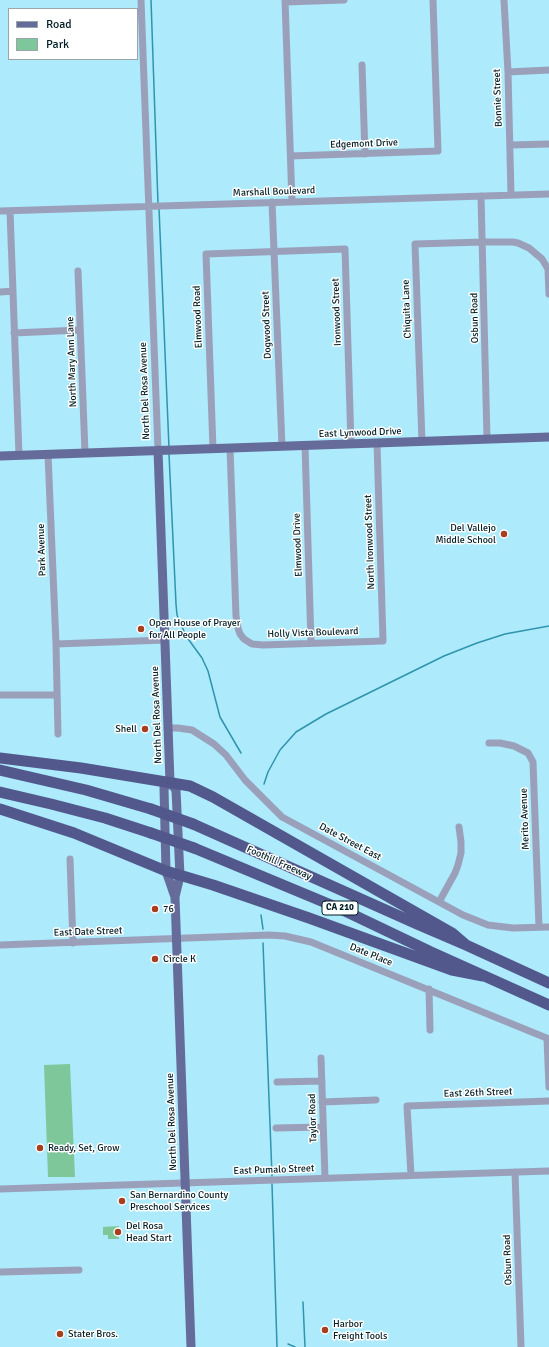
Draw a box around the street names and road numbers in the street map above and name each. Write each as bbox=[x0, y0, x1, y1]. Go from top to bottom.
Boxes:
street label: Bonnie Street bbox=[491, 69, 505, 127]
street label: Edgemont Drive bbox=[330, 137, 398, 151]
street label: Marshall Boulevard bbox=[233, 185, 315, 199]
street label: Ironwood Street bbox=[330, 278, 344, 346]
street label: Chiquita Lane bbox=[400, 279, 414, 339]
street label: Elmwood Road bbox=[191, 285, 205, 349]
street label: Dogwood Street bbox=[260, 291, 274, 359]
street label: Osbun Road bbox=[469, 293, 481, 343]
street label: North Mary Ann Lane bbox=[64, 316, 80, 408]
street label: North Del Rosa Avenue bbox=[137, 342, 153, 440]
street label: East Lynwood Drive bbox=[318, 426, 402, 440]
street label: North Ironwood Street bbox=[362, 494, 378, 590]
street label: Elmwood Drive bbox=[291, 513, 305, 577]
street label: Park Avenue bbox=[35, 523, 49, 577]
street label: Holly Vista Boulevard bbox=[267, 625, 359, 641]
street label: North Del Rosa Avenue bbox=[149, 666, 165, 764]
street label: Merito Avenue bbox=[518, 788, 532, 850]
street label: Date Street East bbox=[317, 821, 383, 863]
street label: Foothill Freeway bbox=[245, 843, 313, 883]
road number: CA 210 bbox=[322, 901, 358, 915]
street label: East Date Street bbox=[53, 925, 123, 939]
street label: Date Place bbox=[348, 941, 394, 969]
street label: North Del Rosa Avenue bbox=[164, 1073, 180, 1171]
street label: East 26th Street bbox=[443, 1086, 513, 1100]
street label: Taylor Road bbox=[306, 1093, 320, 1143]
street label: East Pumalo Street bbox=[233, 1163, 315, 1177]
street label: Osbun Road bbox=[501, 1234, 515, 1286]

